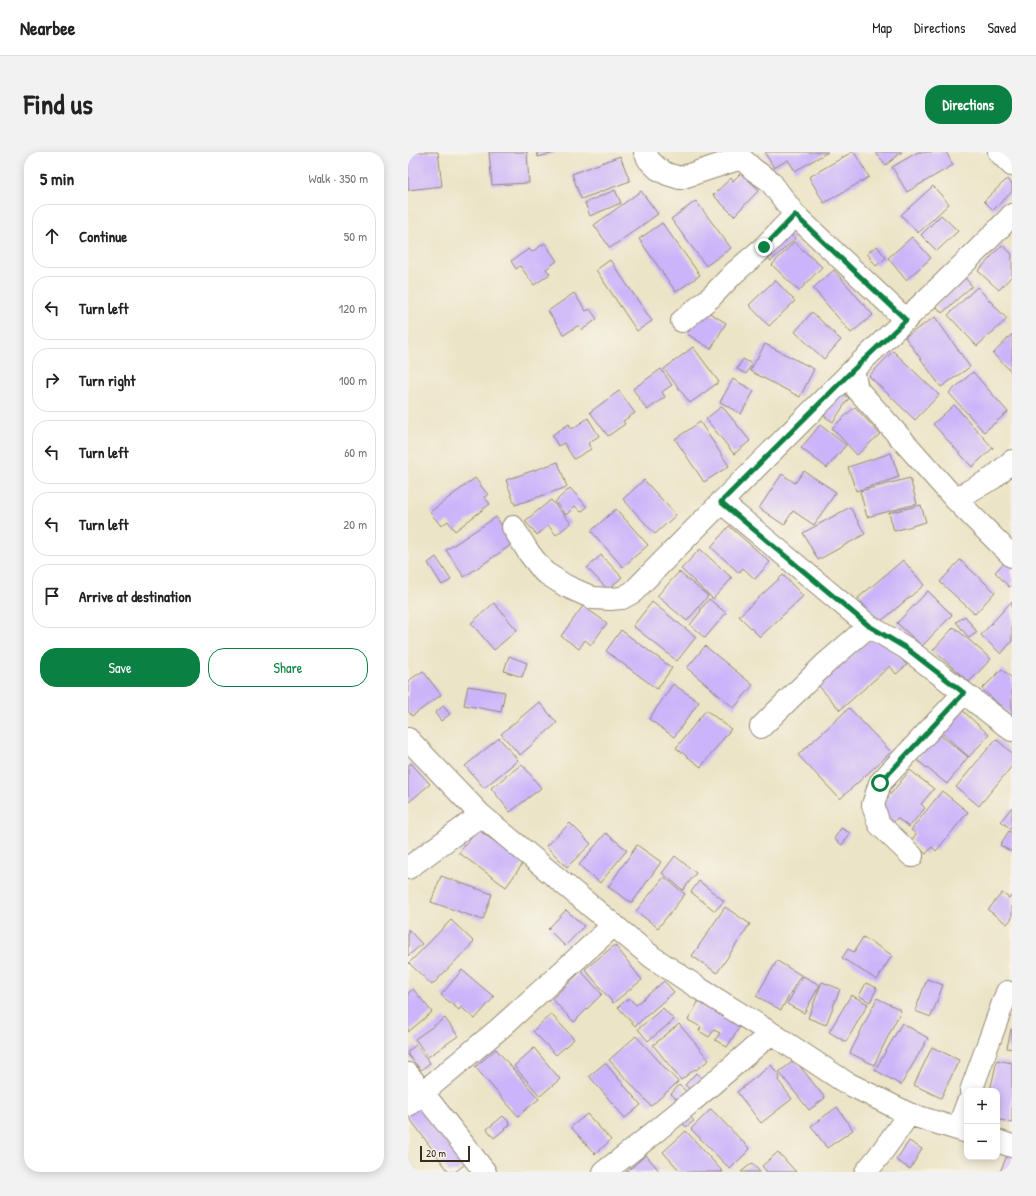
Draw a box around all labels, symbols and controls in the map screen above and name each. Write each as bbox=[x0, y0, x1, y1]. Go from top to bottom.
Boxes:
text: Nearbee bbox=[20, 15, 75, 41]
text: Map bbox=[872, 18, 892, 37]
text: Directions bbox=[914, 18, 965, 37]
text: Saved bbox=[987, 18, 1016, 37]
text: Find us bbox=[24, 85, 93, 123]
button: Directions bbox=[925, 85, 1012, 124]
text: 5 min bbox=[40, 167, 74, 190]
text: Walk · 350 m bbox=[308, 169, 368, 187]
icon: ahead bbox=[41, 225, 63, 247]
text: Continue bbox=[79, 226, 127, 247]
text: 50 m bbox=[344, 227, 367, 245]
route end bbox=[755, 238, 773, 256]
icon: left bbox=[41, 297, 63, 319]
text: Turn left bbox=[79, 298, 129, 319]
text: 120 m bbox=[339, 299, 367, 317]
icon: right bbox=[41, 369, 63, 391]
text: Turn right bbox=[79, 370, 135, 391]
text: 100 m bbox=[339, 371, 367, 389]
icon: left bbox=[41, 441, 63, 463]
text: Turn left bbox=[79, 442, 129, 463]
text: 60 m bbox=[344, 443, 367, 461]
icon: left bbox=[41, 513, 63, 535]
text: Turn left bbox=[79, 514, 129, 535]
text: 20 m bbox=[343, 515, 367, 533]
icon: arrive bbox=[41, 585, 63, 607]
text: Arrive at destination bbox=[79, 586, 191, 607]
button: Save bbox=[40, 648, 200, 687]
button: Share bbox=[208, 648, 368, 687]
route start bbox=[871, 774, 889, 792]
map controls bbox=[964, 1088, 1000, 1160]
button: + bbox=[964, 1088, 1000, 1124]
button: − bbox=[964, 1124, 1000, 1160]
scale bar bbox=[420, 1144, 470, 1163]
text: 20 m bbox=[426, 1146, 446, 1160]

